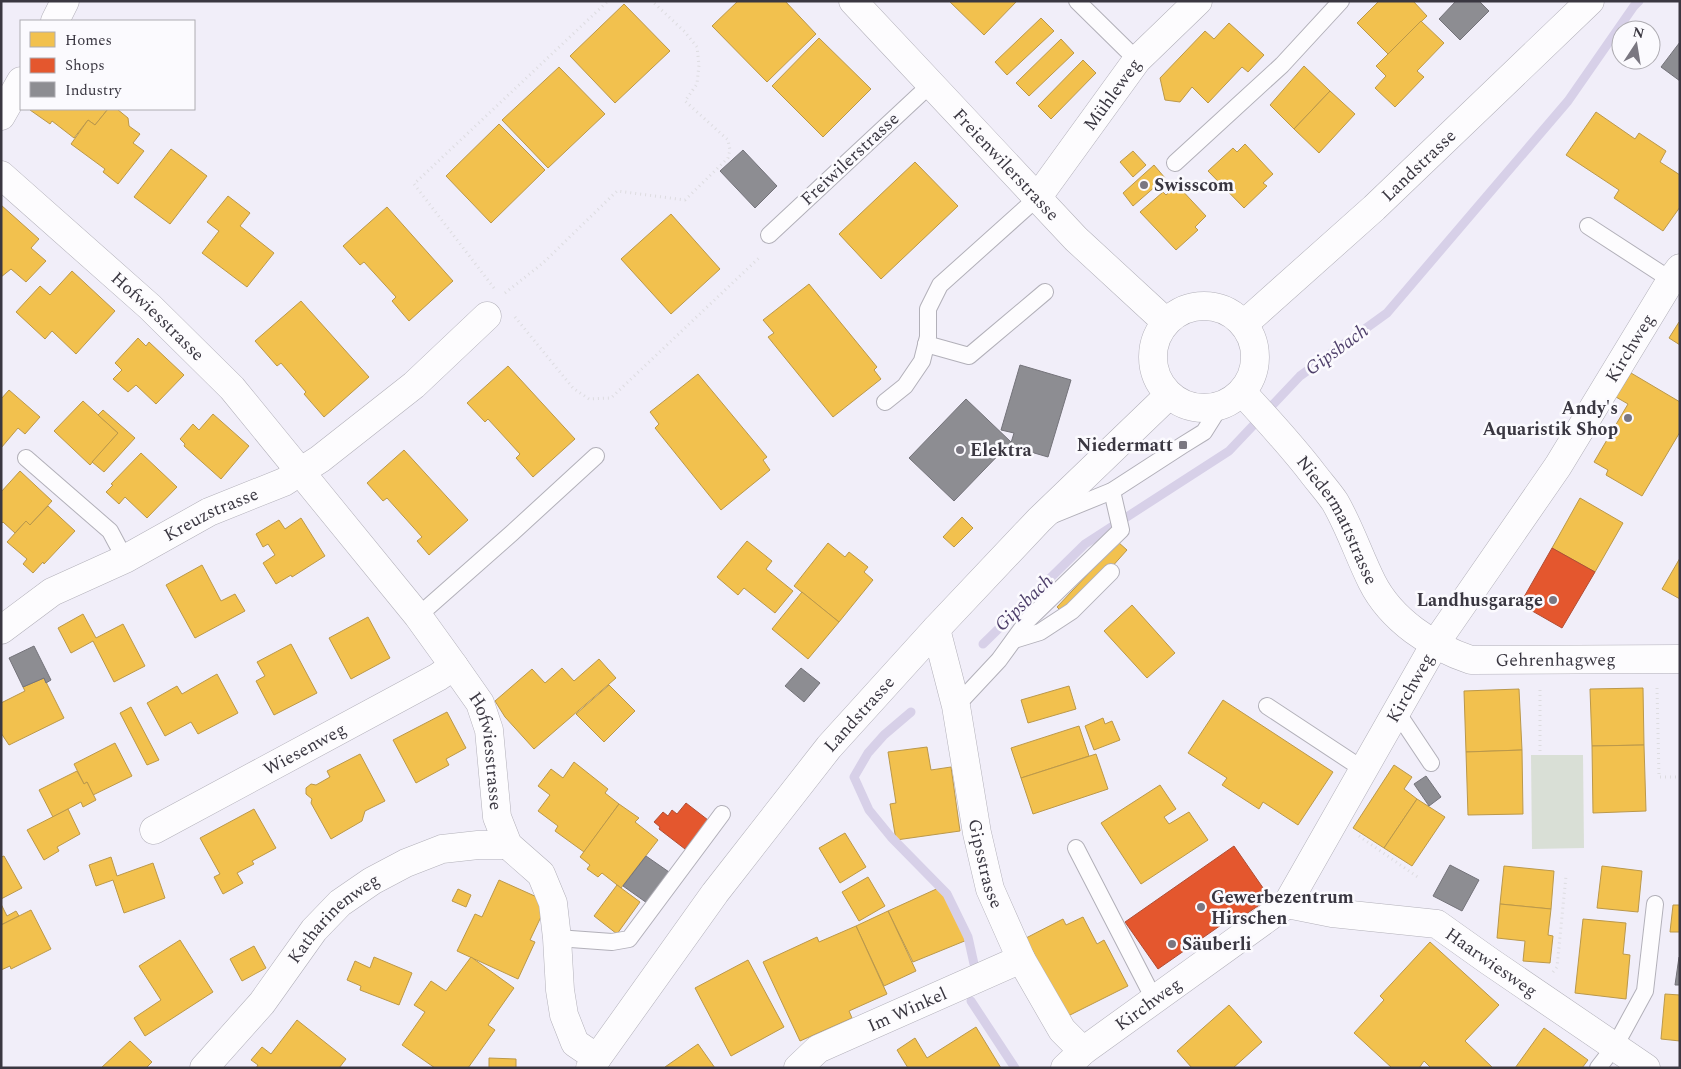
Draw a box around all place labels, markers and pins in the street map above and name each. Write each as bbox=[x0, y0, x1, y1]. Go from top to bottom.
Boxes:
place label: Swisscom bbox=[1154, 172, 1234, 199]
marker: Swisscom bbox=[1138, 179, 1150, 191]
place label: Andy's Aquaristik Shop bbox=[1482, 395, 1618, 443]
marker: Andy's Aquaristik Shop bbox=[1622, 412, 1634, 424]
place label: Niedermatt bbox=[1077, 432, 1173, 459]
place label: Elektra bbox=[970, 437, 1032, 464]
marker: Niedermatt bbox=[1177, 439, 1189, 451]
marker: Elektra bbox=[954, 444, 966, 456]
place label: Landhusgarage bbox=[1416, 587, 1543, 614]
marker: Landhusgarage bbox=[1547, 594, 1559, 606]
place label: Gewerbezentrum Hirschen bbox=[1211, 884, 1354, 932]
marker: Gewerbezentrum Hirschen bbox=[1195, 901, 1207, 913]
place label: Säuberli bbox=[1182, 931, 1252, 958]
marker: Säuberli bbox=[1166, 938, 1178, 950]

